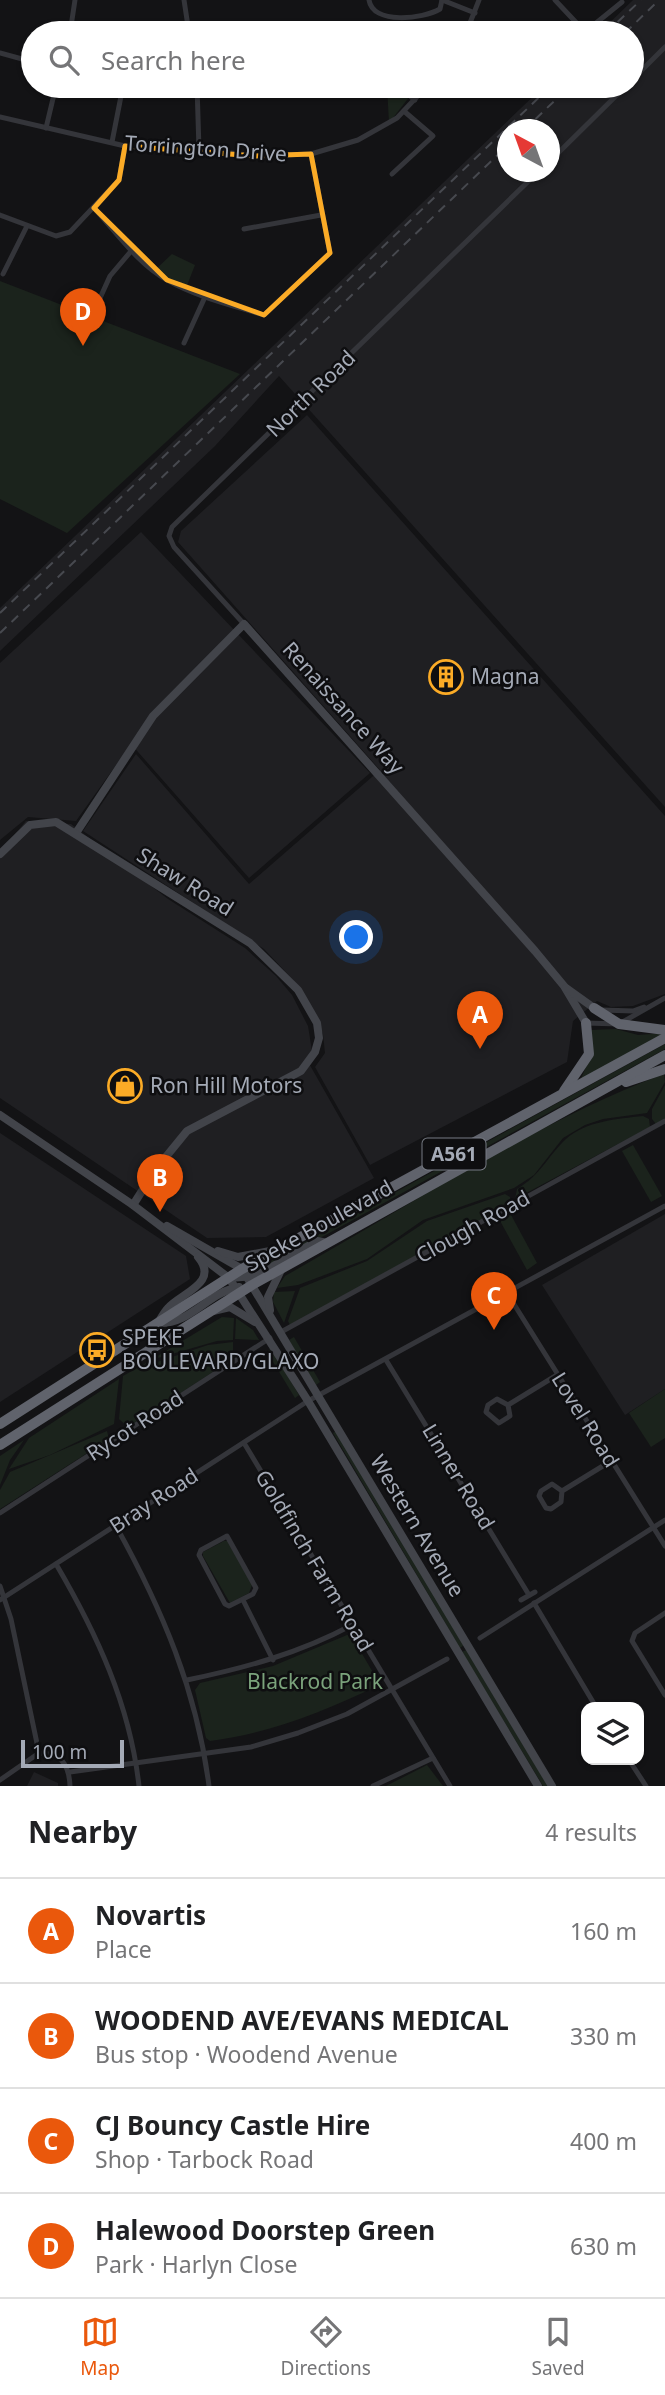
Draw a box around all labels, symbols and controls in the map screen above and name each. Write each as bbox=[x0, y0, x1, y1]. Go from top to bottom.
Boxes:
search box bbox=[21, 21, 644, 98]
icon: search bbox=[45, 41, 83, 79]
text: Search here bbox=[101, 42, 246, 78]
north arrow bbox=[497, 119, 560, 182]
street label: Torrington Drive bbox=[124, 128, 288, 168]
pin: D bbox=[60, 288, 106, 346]
street label: North Road bbox=[260, 344, 361, 443]
street label: Renaissance Way bbox=[277, 635, 411, 780]
building icon: Magna bbox=[427, 658, 465, 696]
place label: Magna bbox=[471, 662, 540, 690]
street label: Shaw Road bbox=[132, 840, 239, 922]
your location bbox=[339, 920, 373, 954]
pin: A bbox=[457, 991, 503, 1049]
shop icon: Ron Hill Motors bbox=[106, 1067, 144, 1105]
place label: Ron Hill Motors bbox=[150, 1071, 302, 1099]
road number: A561 bbox=[422, 1138, 486, 1170]
pin: B bbox=[137, 1154, 183, 1212]
street label: Speke Boulevard bbox=[240, 1173, 397, 1277]
street label: Clough Road bbox=[411, 1183, 534, 1269]
pin: C bbox=[471, 1272, 517, 1330]
place label: SPEKE BOULEVARD/GLAXO bbox=[122, 1323, 319, 1375]
bus stop icon: SPEKE BOULEVARD/GLAXO bbox=[78, 1331, 116, 1369]
street label: Lovel Road bbox=[546, 1367, 626, 1472]
street label: Rycot Road bbox=[81, 1383, 188, 1467]
street label: Linner Road bbox=[416, 1418, 501, 1535]
street label: Western Avenue bbox=[364, 1449, 471, 1602]
street label: Bray Road bbox=[104, 1461, 203, 1539]
street label: Goldfinch Farm Road bbox=[249, 1464, 380, 1657]
park label: Blackrod Park bbox=[247, 1667, 384, 1695]
map controls bbox=[581, 1702, 644, 1765]
button: layers bbox=[581, 1702, 644, 1765]
scale bar bbox=[21, 1737, 124, 1769]
text: 100 m bbox=[32, 1739, 87, 1765]
text: Nearby bbox=[28, 1811, 137, 1852]
text: 4 results bbox=[545, 1816, 637, 1848]
text: Novartis bbox=[95, 1897, 206, 1933]
text: A bbox=[43, 1915, 59, 1947]
text: 160 m bbox=[570, 1915, 637, 1947]
text: Place bbox=[95, 1933, 152, 1965]
text: WOODEND AVE/EVANS MEDICAL bbox=[95, 2002, 509, 2038]
text: B bbox=[43, 2020, 59, 2052]
text: 330 m bbox=[570, 2020, 637, 2052]
text: Bus stop · Woodend Avenue bbox=[95, 2038, 398, 2070]
text: CJ Bouncy Castle Hire bbox=[95, 2107, 370, 2143]
text: C bbox=[44, 2125, 58, 2157]
text: 400 m bbox=[570, 2125, 637, 2157]
text: Shop · Tarbock Road bbox=[95, 2143, 314, 2175]
text: Halewood Doorstep Green bbox=[95, 2212, 435, 2248]
text: D bbox=[43, 2230, 59, 2262]
text: 630 m bbox=[570, 2230, 637, 2262]
text: Park · Harlyn Close bbox=[95, 2248, 297, 2280]
tab: Map bbox=[80, 2313, 120, 2381]
tab: Directions bbox=[281, 2313, 371, 2381]
tab: Saved bbox=[531, 2313, 585, 2381]

